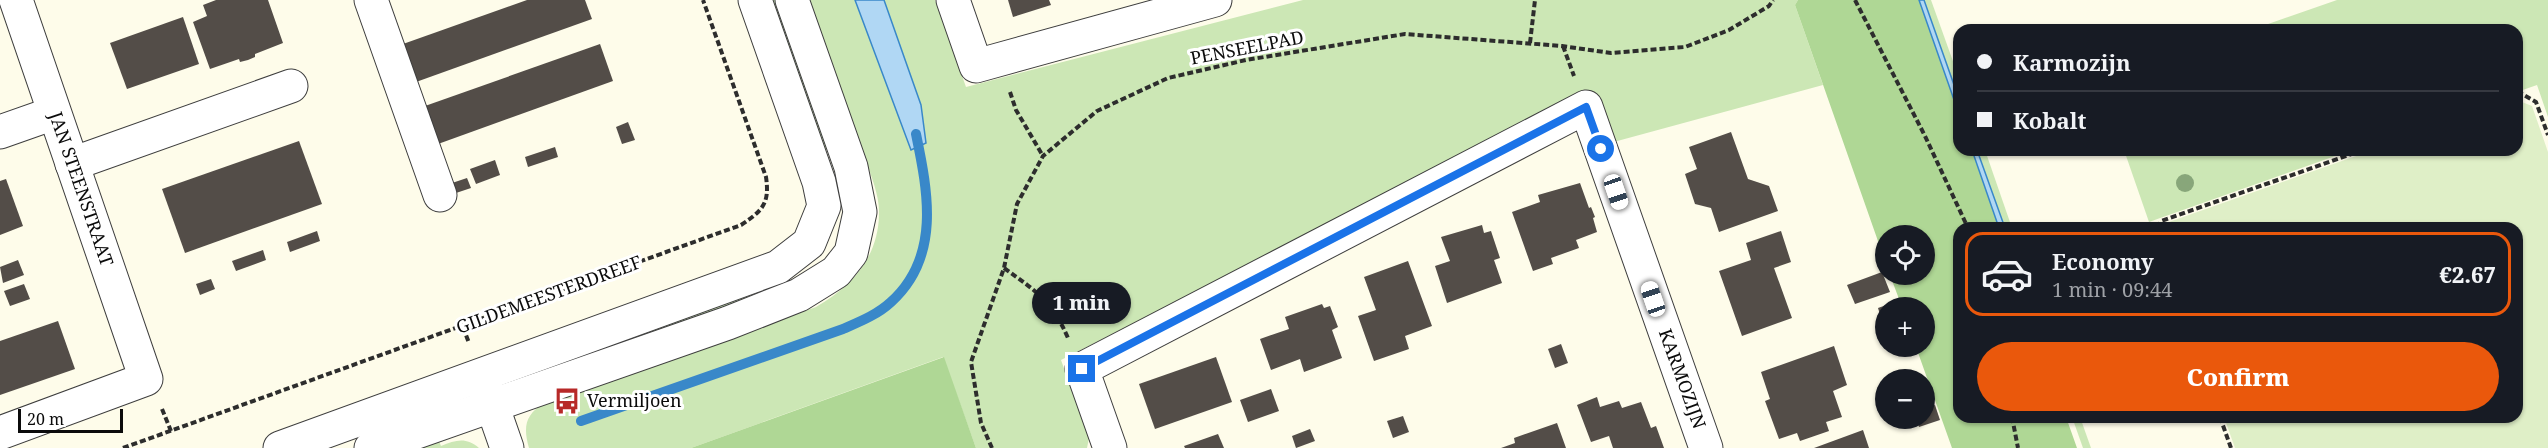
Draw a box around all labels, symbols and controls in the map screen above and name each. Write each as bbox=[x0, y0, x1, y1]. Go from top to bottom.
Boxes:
street label: PENSEELPAD bbox=[1188, 24, 1306, 70]
text: Karmozijn bbox=[2013, 47, 2131, 77]
text: Kobalt bbox=[2013, 105, 2086, 135]
street label: JAN STEENSTRAAT bbox=[44, 107, 120, 269]
route start bbox=[1587, 135, 1614, 162]
car bbox=[1602, 172, 1630, 212]
map controls bbox=[1875, 225, 1935, 429]
button: locate bbox=[1875, 225, 1935, 285]
text: Economy bbox=[2052, 246, 2154, 276]
icon: car bbox=[1980, 247, 2034, 301]
street label: GILDEMEESTERDREEF bbox=[453, 249, 645, 339]
text: €2.67 bbox=[2439, 259, 2496, 289]
text: 1 min · 09:44 bbox=[2052, 276, 2172, 303]
car bbox=[1639, 279, 1667, 319]
callout: 1 min bbox=[1032, 282, 1132, 324]
text: 1 min bbox=[1053, 289, 1110, 316]
button: + bbox=[1875, 297, 1935, 357]
street label: KARMOZIJN bbox=[1654, 325, 1712, 432]
button: Confirm bbox=[1977, 342, 2499, 411]
route end bbox=[1068, 355, 1095, 382]
button: − bbox=[1875, 369, 1935, 429]
bus stop icon: Vermiljoen bbox=[552, 386, 582, 416]
place label: Vermiljoen bbox=[587, 388, 682, 412]
scale bar bbox=[18, 406, 123, 434]
text: 20 m bbox=[27, 408, 64, 430]

